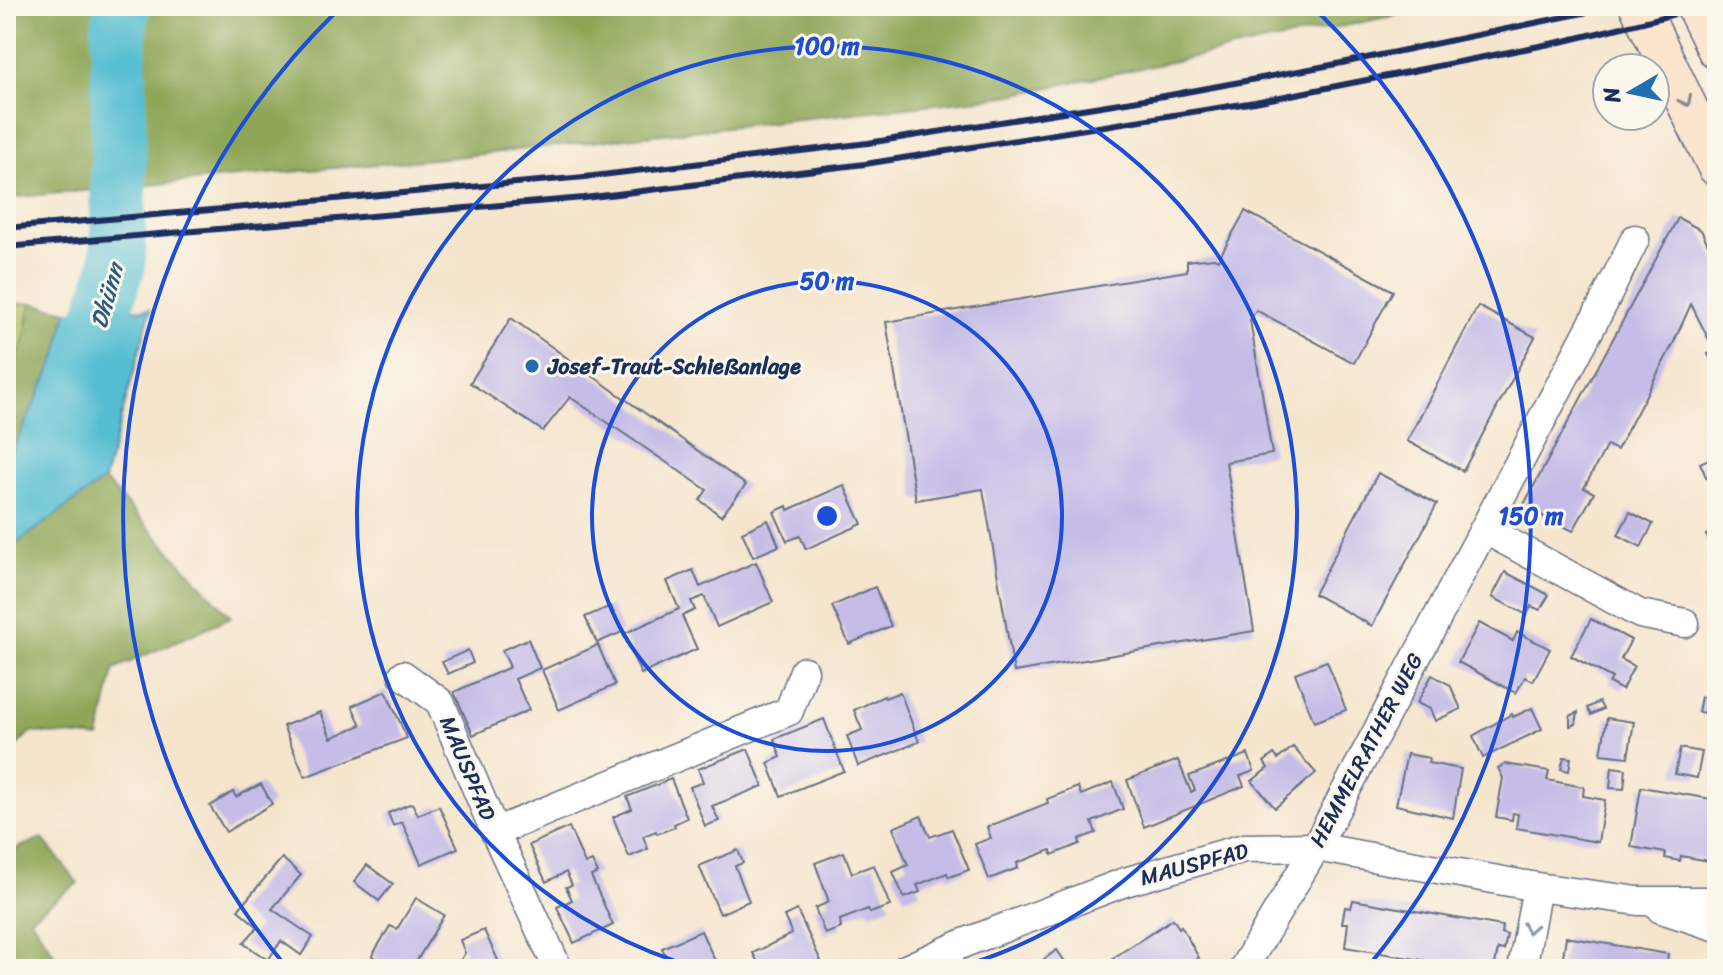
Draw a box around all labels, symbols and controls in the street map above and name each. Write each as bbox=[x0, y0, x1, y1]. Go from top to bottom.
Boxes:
text: 100 m bbox=[794, 25, 860, 67]
north arrow bbox=[1591, 52, 1671, 132]
text: N bbox=[1591, 84, 1632, 107]
one-way arrow bbox=[1676, 93, 1691, 108]
water label: Dhünn bbox=[78, 256, 137, 333]
text: 50 m bbox=[800, 260, 855, 302]
place label: Josef-Traut-Schießanlage bbox=[546, 347, 801, 386]
marker: Josef-Traut-Schießanlage bbox=[523, 357, 541, 375]
text: 150 m bbox=[1499, 495, 1564, 537]
centre of rings bbox=[813, 502, 841, 530]
street label: HEMMELRATHER WEG bbox=[1298, 645, 1434, 854]
street label: MAUSPFAD bbox=[428, 709, 508, 827]
street label: MAUSPFAD bbox=[1135, 831, 1253, 897]
one-way arrow bbox=[1522, 921, 1539, 935]

